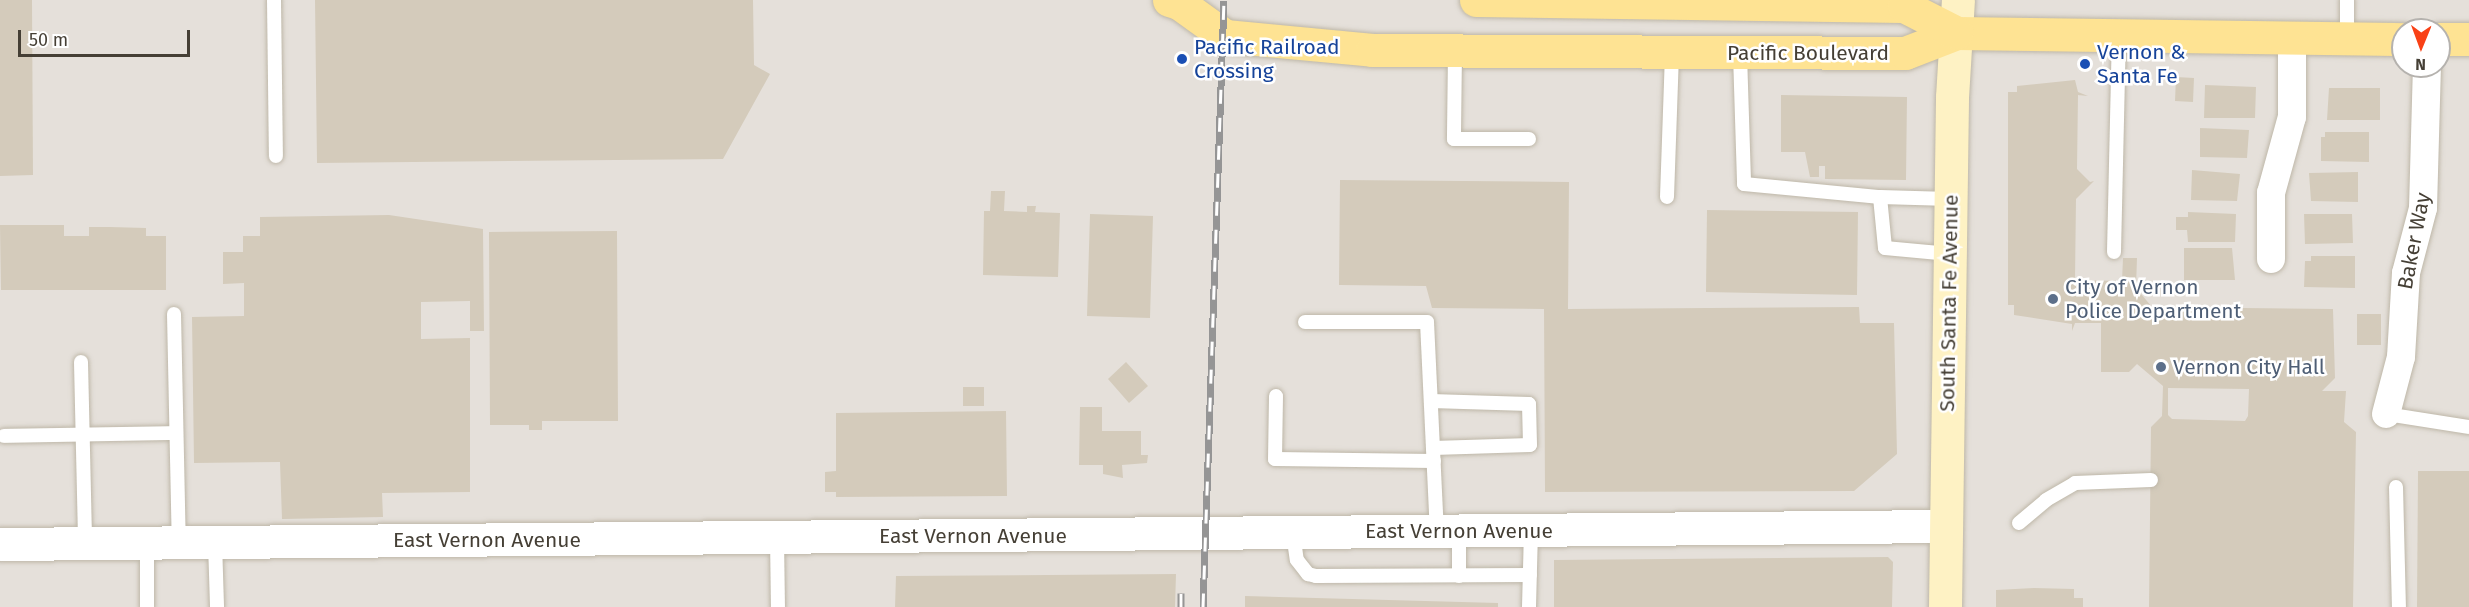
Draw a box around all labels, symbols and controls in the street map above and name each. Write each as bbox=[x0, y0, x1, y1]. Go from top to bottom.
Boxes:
scale bar bbox=[21, 18, 194, 56]
north arrow bbox=[2391, 18, 2451, 78]
text: 50 m bbox=[29, 29, 68, 51]
place label: Pacific Railroad Crossing bbox=[1194, 34, 1340, 84]
place label: Vernon & Santa Fe bbox=[2097, 39, 2185, 89]
street label: Pacific Boulevard bbox=[1727, 40, 1889, 66]
marker: Pacific Railroad Crossing bbox=[1175, 52, 1189, 66]
text: N bbox=[2415, 55, 2426, 74]
marker: Vernon & Santa Fe bbox=[2078, 57, 2092, 71]
street label: Baker Way bbox=[2392, 190, 2436, 292]
street label: South Santa Fe Avenue bbox=[1935, 194, 1963, 412]
place label: City of Vernon Police Department bbox=[2065, 274, 2241, 324]
marker: City of Vernon Police Department bbox=[2046, 292, 2060, 306]
place label: Vernon City Hall bbox=[2173, 354, 2325, 380]
marker: Vernon City Hall bbox=[2154, 360, 2168, 374]
street label: East Vernon Avenue bbox=[1365, 518, 1553, 544]
street label: East Vernon Avenue bbox=[879, 523, 1067, 549]
street label: East Vernon Avenue bbox=[393, 527, 581, 553]

